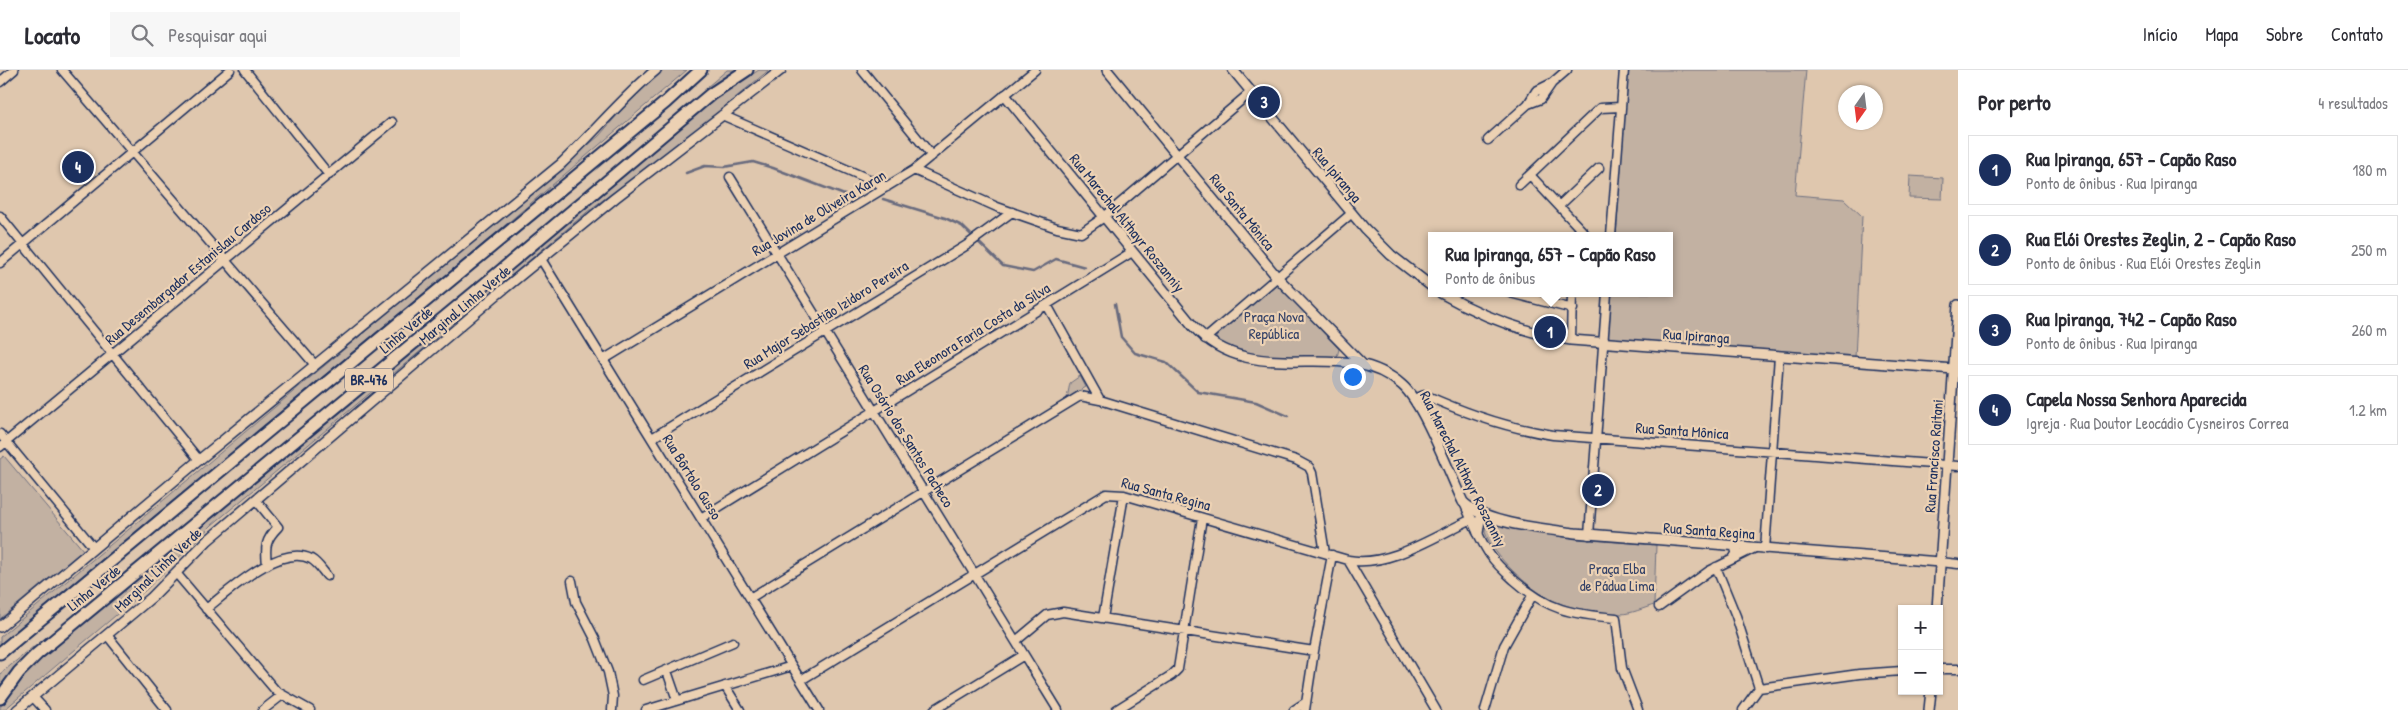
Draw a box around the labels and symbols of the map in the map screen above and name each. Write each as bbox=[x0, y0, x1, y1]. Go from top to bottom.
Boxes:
pin: 3 bbox=[1248, 83, 1280, 121]
north arrow bbox=[1838, 85, 1883, 130]
street label: Rua Ipiranga bbox=[1308, 142, 1367, 207]
pin: 4 bbox=[62, 148, 94, 186]
street label: Rua Marechal Althayr Roszanniy bbox=[1065, 149, 1190, 296]
street label: Rua Jovina de Oliveira Karan bbox=[748, 164, 890, 261]
street label: Rua Santa Mônica bbox=[1205, 169, 1280, 255]
street label: Rua Desembargador Estanislau Cardoso bbox=[100, 198, 275, 349]
street label: Rua Major Sebastião Izidoro Pereira bbox=[739, 255, 912, 374]
street label: Marginal Linha Verde bbox=[414, 260, 515, 349]
street label: Rua Eleonora Faria Costa da Silva bbox=[891, 277, 1054, 390]
street label: Linha Verde bbox=[375, 301, 437, 358]
park label: Praça Nova República bbox=[1244, 306, 1304, 344]
pin: 1 bbox=[1534, 313, 1566, 351]
street label: Rua Ipiranga bbox=[1662, 323, 1730, 348]
street label: Rua Osório dos Santos Pacheco bbox=[854, 360, 959, 511]
your location bbox=[1340, 364, 1366, 390]
road number: BR-476 bbox=[345, 368, 393, 392]
street label: Rua Marechal Althayr Roszanniy bbox=[1415, 387, 1512, 550]
street label: Rua Francisco Raitani bbox=[1919, 399, 1948, 513]
street label: Rua Santa Mônica bbox=[1635, 417, 1729, 444]
street label: Rua Bôrtolo Gusso bbox=[658, 430, 727, 523]
pin: 2 bbox=[1582, 471, 1614, 509]
street label: Rua Santa Regina bbox=[1119, 472, 1213, 516]
street label: Rua Santa Regina bbox=[1663, 517, 1756, 544]
street label: Marginal Linha Verde bbox=[109, 522, 206, 617]
park label: Praça Elba de Pádua Lima bbox=[1580, 558, 1654, 596]
street label: Linha Verde bbox=[62, 560, 125, 616]

